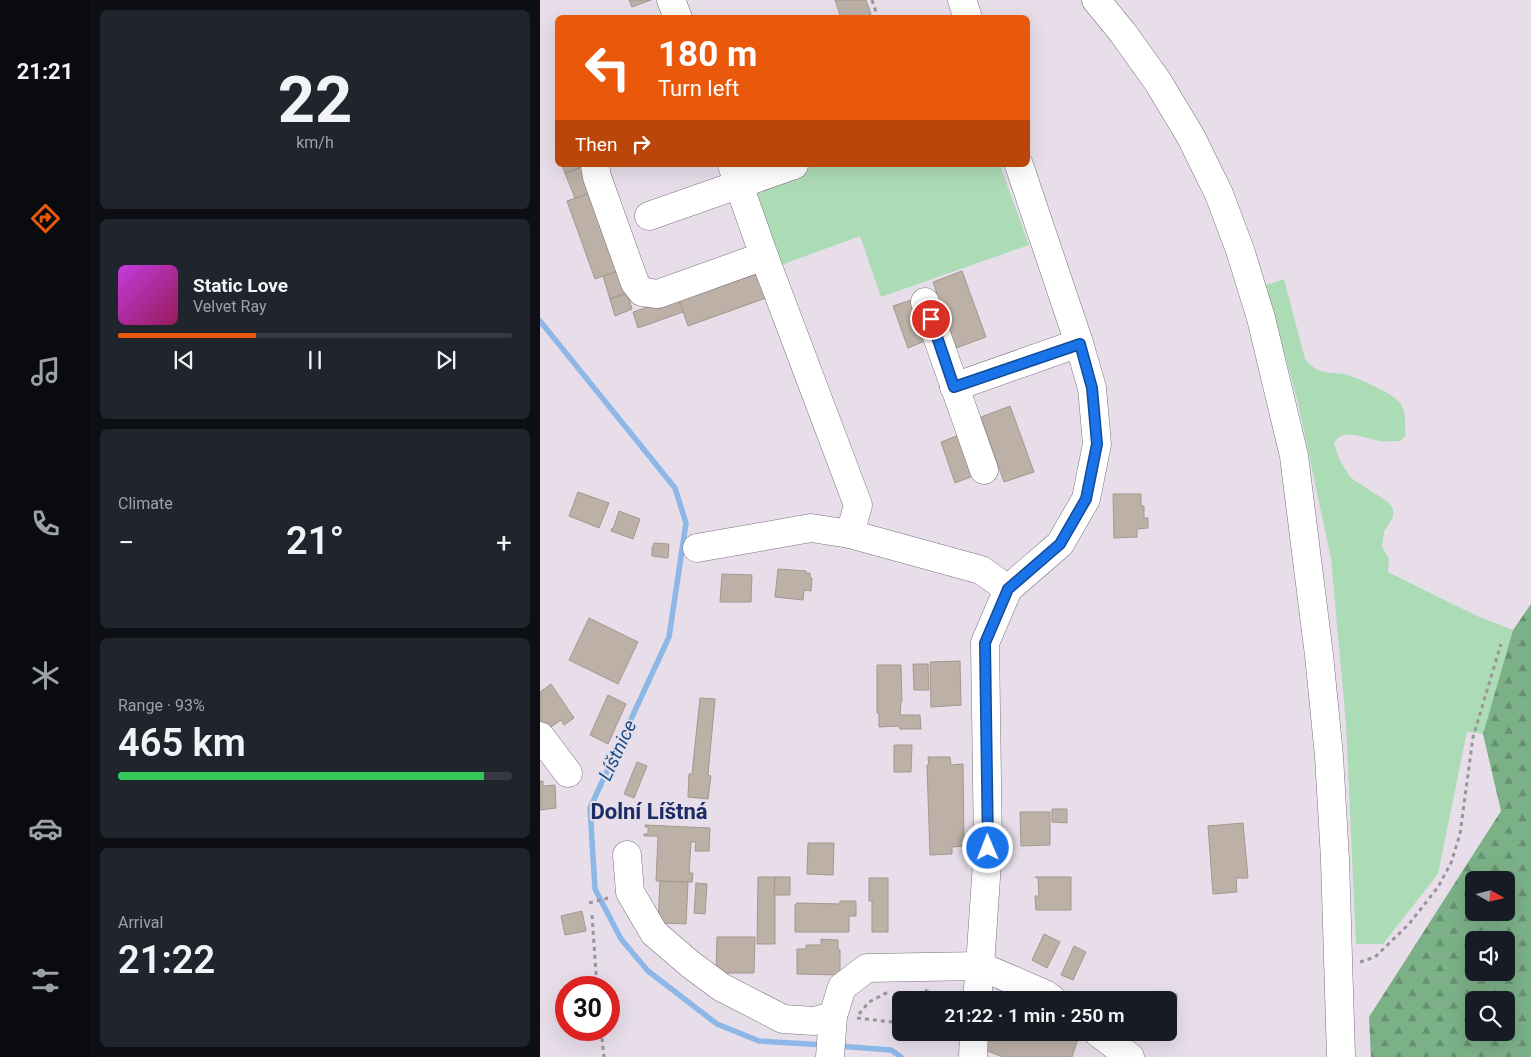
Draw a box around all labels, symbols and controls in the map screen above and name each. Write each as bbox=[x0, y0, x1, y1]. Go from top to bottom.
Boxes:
text: 180 m bbox=[658, 34, 757, 75]
icon: left bbox=[575, 35, 640, 100]
text: 21:21 bbox=[17, 59, 73, 84]
text: 22 bbox=[278, 62, 352, 138]
text: Turn left bbox=[658, 76, 739, 101]
icon: right bbox=[627, 130, 655, 158]
text: km/h bbox=[296, 133, 334, 152]
text: Then bbox=[575, 133, 617, 156]
icon: directions bbox=[28, 201, 63, 236]
text: Static Love bbox=[193, 274, 288, 297]
text: Velvet Ray bbox=[193, 297, 267, 316]
pin bbox=[910, 298, 952, 340]
icon: arrive bbox=[917, 305, 945, 333]
icon: previous bbox=[170, 346, 198, 374]
icon: pause bbox=[301, 346, 329, 374]
icon: next bbox=[432, 346, 460, 374]
icon: music bbox=[28, 354, 63, 389]
text: Climate bbox=[118, 494, 173, 513]
icon: phone bbox=[28, 506, 63, 541]
text: 21° bbox=[286, 519, 344, 563]
text: − bbox=[118, 526, 134, 559]
text: + bbox=[496, 526, 512, 559]
icon: climate bbox=[28, 658, 63, 693]
text: Range · 93% bbox=[118, 696, 205, 715]
water label: Líštnice bbox=[593, 716, 642, 784]
text: 465 km bbox=[118, 721, 246, 765]
district label: Dolní Líštná bbox=[590, 799, 708, 824]
icon: car bbox=[28, 811, 63, 846]
position arrow bbox=[961, 821, 1013, 873]
north arrow bbox=[1465, 871, 1515, 921]
map controls bbox=[1465, 871, 1515, 1041]
text: Arrival bbox=[118, 913, 163, 932]
button: sound bbox=[1465, 931, 1515, 981]
text: 21:22 bbox=[118, 938, 215, 982]
icon: filters bbox=[28, 963, 63, 998]
speed limit sign: 30 bbox=[555, 976, 620, 1041]
button: search bbox=[1465, 991, 1515, 1041]
text: 21:22 · 1 min · 250 m bbox=[944, 1004, 1125, 1027]

